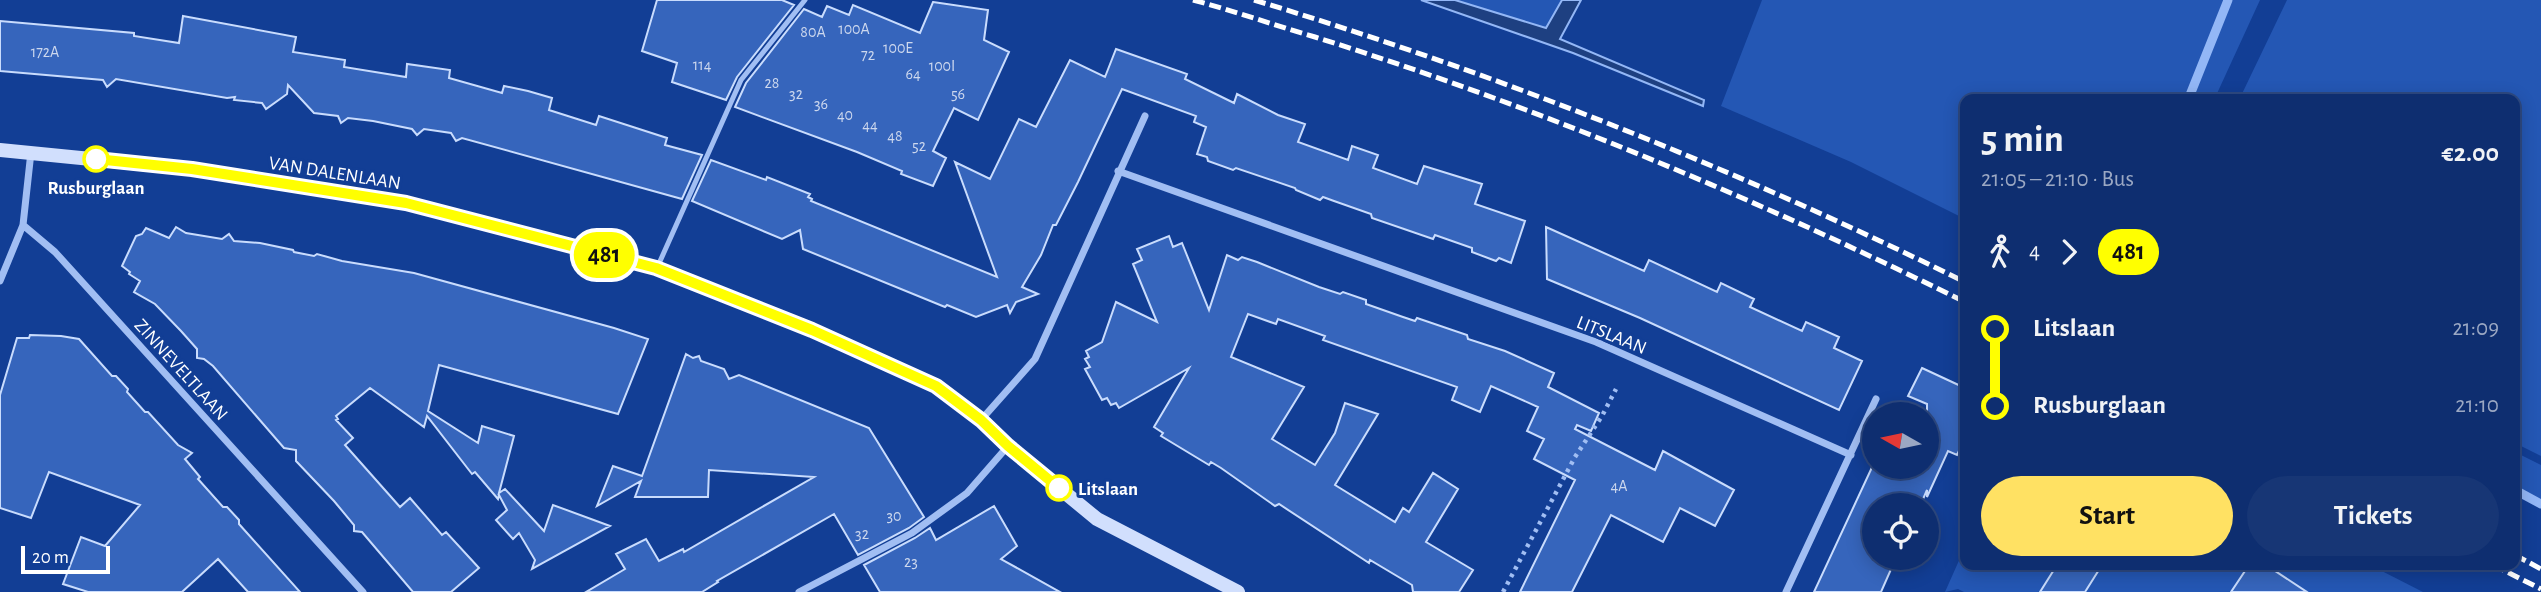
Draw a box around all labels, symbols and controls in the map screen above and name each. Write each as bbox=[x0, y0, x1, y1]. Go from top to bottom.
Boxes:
house number: 100A bbox=[838, 21, 870, 37]
house number: 80A bbox=[800, 24, 826, 40]
house number: 100E bbox=[883, 40, 913, 56]
house number: 172A bbox=[31, 44, 59, 60]
house number: 72 bbox=[861, 47, 875, 63]
house number: 114 bbox=[693, 57, 712, 73]
house number: 100I bbox=[929, 58, 955, 74]
house number: 64 bbox=[905, 66, 921, 82]
house number: 28 bbox=[765, 75, 779, 91]
house number: 32 bbox=[789, 86, 803, 102]
house number: 56 bbox=[951, 86, 965, 102]
house number: 36 bbox=[814, 96, 828, 112]
house number: 40 bbox=[837, 107, 853, 123]
house number: 44 bbox=[862, 117, 878, 133]
text: 5 min bbox=[1981, 121, 2064, 159]
house number: 48 bbox=[887, 128, 903, 144]
house number: 52 bbox=[912, 138, 926, 154]
text: €2.00 bbox=[2442, 140, 2499, 166]
marker: Rusburglaan bbox=[83, 146, 109, 172]
street label: VAN DALENLAAN bbox=[267, 154, 402, 193]
text: 21:05 – 21:10 · Bus bbox=[1981, 168, 2134, 191]
place label: Rusburglaan bbox=[47, 179, 145, 198]
line badge: 481 bbox=[564, 232, 644, 278]
icon: walk bbox=[1981, 233, 2019, 271]
icon: forward bbox=[2050, 233, 2088, 271]
text: 4 bbox=[2029, 240, 2040, 263]
text: 481 bbox=[2112, 240, 2145, 264]
text: 481 bbox=[588, 243, 620, 267]
street label: LITSLAAN bbox=[1574, 313, 1649, 358]
text: Litslaan bbox=[2033, 315, 2115, 341]
street label: ZINNEVELTLAAN bbox=[131, 316, 231, 424]
text: 21:09 bbox=[2452, 317, 2499, 340]
text: Rusburglaan bbox=[2033, 392, 2166, 418]
text: 21:10 bbox=[2455, 394, 2499, 417]
north arrow bbox=[1862, 402, 1939, 480]
map controls bbox=[1862, 402, 1939, 570]
marker: Litslaan bbox=[1046, 475, 1072, 501]
button: Start bbox=[1981, 476, 2233, 556]
button: Tickets bbox=[2247, 476, 2499, 556]
house number: 4A bbox=[1611, 478, 1627, 494]
place label: Litslaan bbox=[1078, 480, 1138, 499]
button: locate bbox=[1862, 493, 1939, 570]
house number: 30 bbox=[886, 508, 902, 524]
house number: 32 bbox=[855, 526, 869, 542]
scale bar bbox=[21, 543, 110, 575]
text: 20 m bbox=[32, 548, 69, 567]
house number: 23 bbox=[904, 554, 918, 570]

